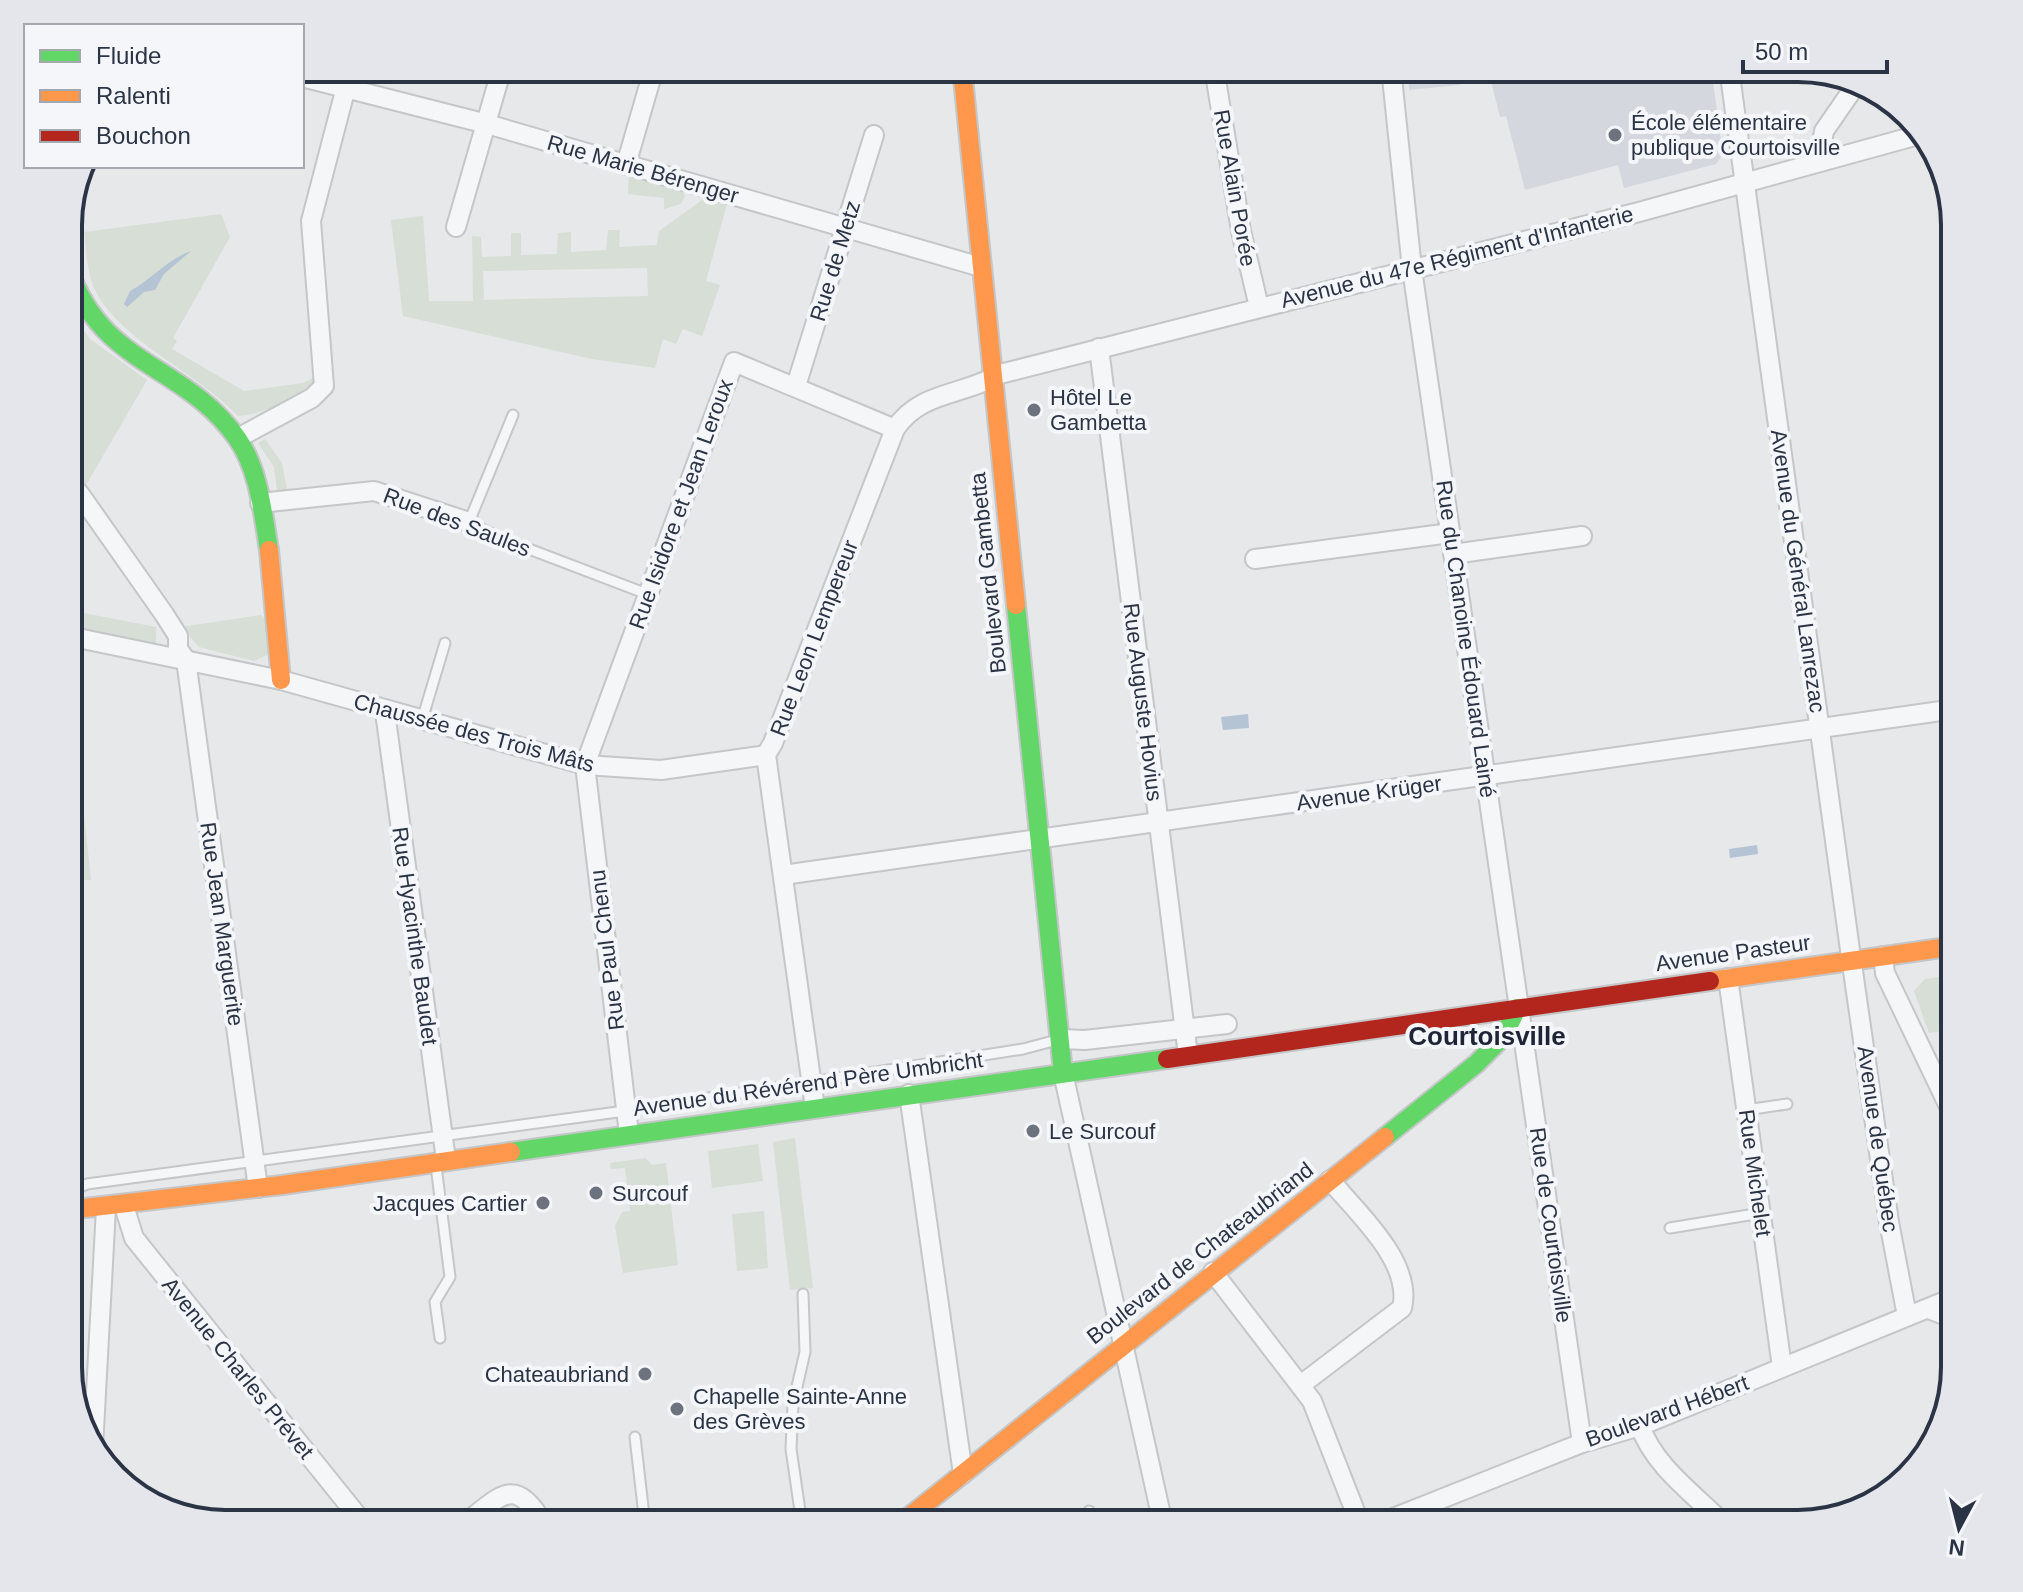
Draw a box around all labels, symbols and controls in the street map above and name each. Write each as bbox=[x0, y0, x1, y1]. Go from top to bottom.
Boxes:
legend bbox=[24, 24, 304, 168]
scale bar bbox=[1743, 24, 1887, 74]
text: 50 m bbox=[1755, 38, 1808, 65]
text: Fluide bbox=[96, 42, 161, 69]
text: Ralenti bbox=[96, 82, 171, 109]
street label: Rue Alain Porée bbox=[1209, 108, 1261, 268]
place label: École élémentaire publique Courtoisville bbox=[1631, 110, 1840, 160]
text: Bouchon bbox=[96, 122, 191, 149]
marker: École élémentaire publique Courtoisville bbox=[1606, 126, 1624, 144]
street label: Rue Marie Bérenger bbox=[544, 130, 742, 208]
street label: Rue de Metz bbox=[805, 198, 865, 324]
street label: Avenue du 47e Régiment d'Infanterie bbox=[1278, 201, 1636, 313]
street label: Rue Isidore et Jean Leroux bbox=[624, 376, 738, 632]
place label: Hôtel Le Gambetta bbox=[1050, 385, 1147, 435]
marker: Hôtel Le Gambetta bbox=[1025, 401, 1043, 419]
street label: Avenue du Général Lanrezac bbox=[1766, 428, 1830, 714]
street label: Boulevard Gambetta bbox=[965, 471, 1011, 675]
street label: Rue du Chanoine Édouard Lainé bbox=[1431, 479, 1501, 799]
street label: Rue des Saules bbox=[380, 482, 534, 562]
street label: Rue Leon Lempereur bbox=[765, 536, 863, 740]
street label: Rue Auguste Hovius bbox=[1118, 602, 1168, 802]
street label: Chaussée des Trois Mâts bbox=[351, 689, 597, 777]
street label: Avenue Krüger bbox=[1295, 770, 1443, 816]
street label: Rue Jean Marguerite bbox=[195, 821, 249, 1027]
street label: Rue Hyacinthe Baudet bbox=[387, 825, 443, 1047]
street label: Rue Paul Chenu bbox=[585, 868, 629, 1032]
street label: Avenue Pasteur bbox=[1654, 930, 1812, 976]
district label: Courtoisville bbox=[1408, 1021, 1566, 1051]
street label: Avenue de Québec bbox=[1853, 1044, 1903, 1234]
street label: Avenue du Révérend Père Umbricht bbox=[631, 1047, 985, 1121]
street label: Rue Michelet bbox=[1734, 1108, 1776, 1238]
place label: Le Surcouf bbox=[1049, 1119, 1156, 1144]
marker: Le Surcouf bbox=[1024, 1122, 1042, 1140]
street label: Rue de Courtoisville bbox=[1525, 1126, 1577, 1324]
street label: Boulevard de Chateaubriand bbox=[1082, 1157, 1318, 1349]
place label: Surcouf bbox=[612, 1181, 689, 1206]
marker: Surcouf bbox=[587, 1184, 605, 1202]
place label: Jacques Cartier bbox=[373, 1191, 527, 1216]
marker: Jacques Cartier bbox=[534, 1194, 552, 1212]
street label: Avenue Charles Prévet bbox=[157, 1272, 319, 1464]
place label: Chateaubriand bbox=[485, 1362, 629, 1387]
marker: Chateaubriand bbox=[636, 1365, 654, 1383]
street label: Boulevard Hébert bbox=[1582, 1370, 1752, 1452]
place label: Chapelle Sainte-Anne des Grèves bbox=[693, 1384, 907, 1434]
marker: Chapelle Sainte-Anne des Grèves bbox=[668, 1400, 686, 1418]
north arrow bbox=[1919, 1488, 1999, 1568]
text: N bbox=[1947, 1534, 1966, 1561]

